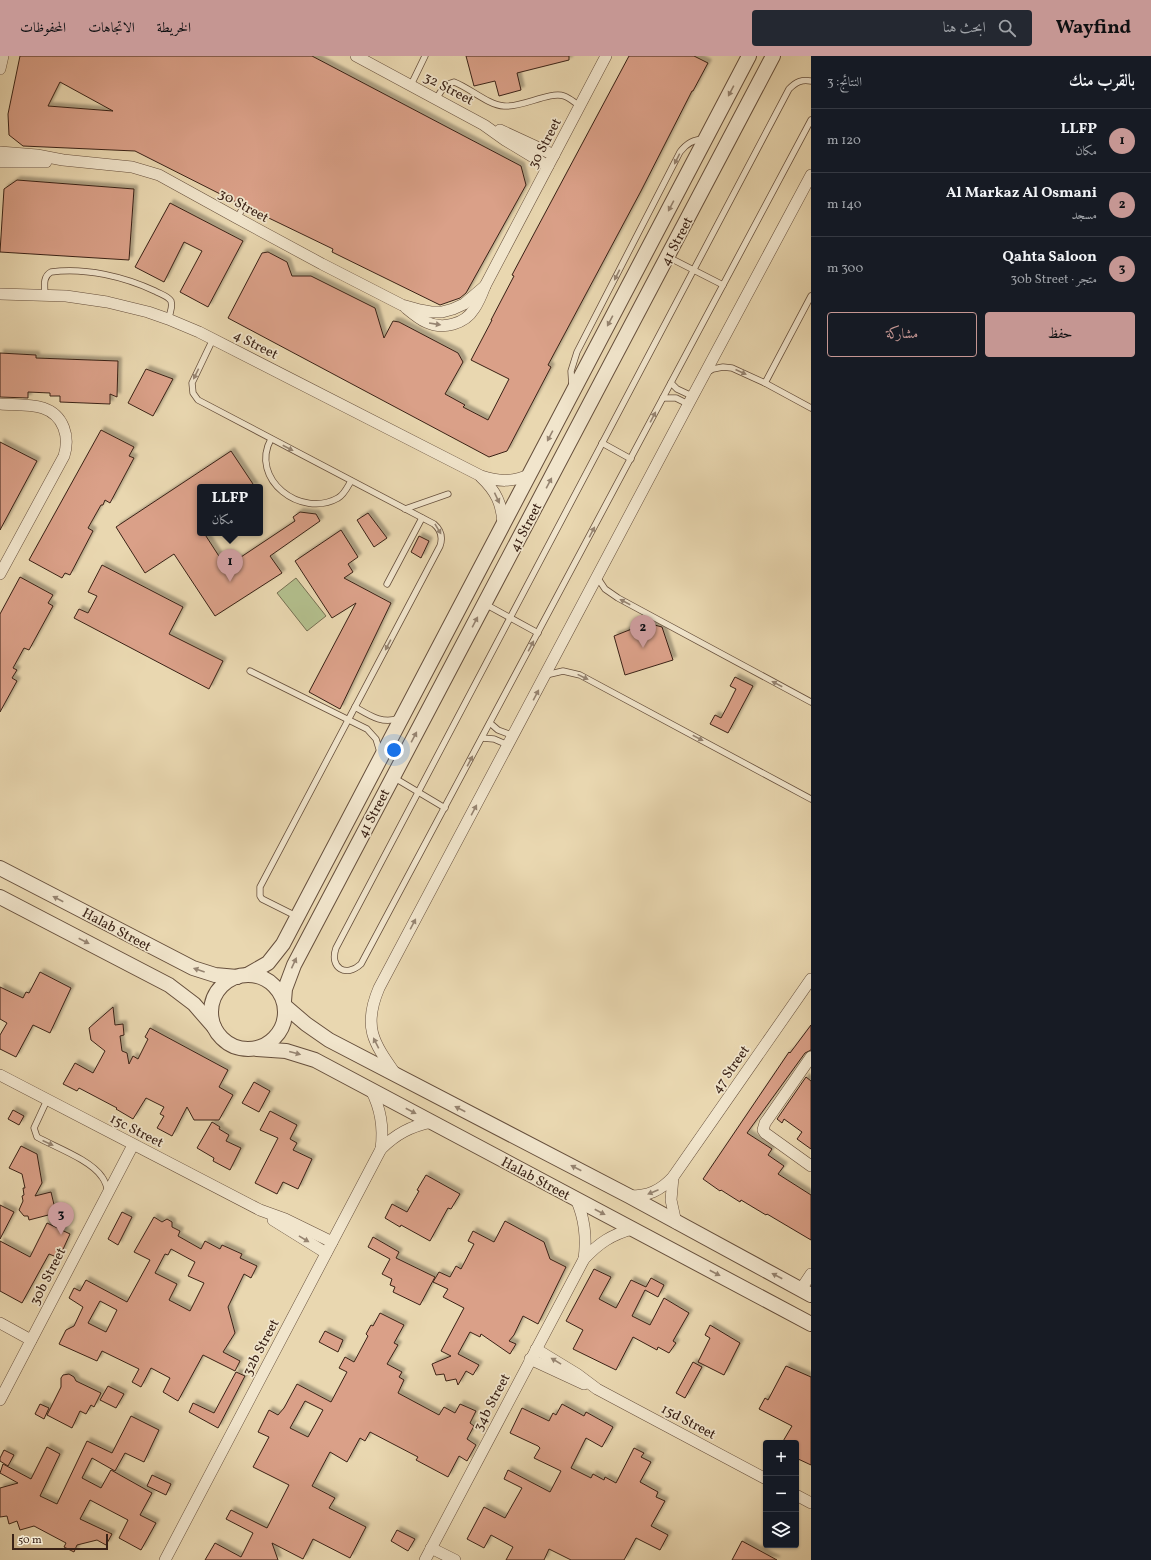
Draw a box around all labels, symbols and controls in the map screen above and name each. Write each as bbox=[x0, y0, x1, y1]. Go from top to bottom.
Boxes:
search box bbox=[752, 10, 1032, 46]
text: Wayfind bbox=[1056, 15, 1131, 41]
icon: search bbox=[996, 17, 1018, 39]
text: ابحث هنا bbox=[943, 18, 986, 39]
text: المحفوظات bbox=[20, 19, 66, 38]
text: الاتجاهات bbox=[88, 19, 135, 38]
text: الخريطة bbox=[157, 19, 191, 38]
street label: 32 Street bbox=[420, 68, 477, 110]
text: بالقرب منك bbox=[1069, 70, 1135, 93]
text: النتائج: 3 bbox=[827, 74, 862, 92]
one-way arrow bbox=[728, 85, 735, 96]
street label: 30 Street bbox=[524, 115, 567, 172]
text: LLFP bbox=[1061, 119, 1097, 140]
text: 120 m bbox=[827, 132, 861, 150]
text: 1 bbox=[1119, 132, 1125, 150]
text: مكان bbox=[1075, 143, 1097, 161]
one-way arrow bbox=[673, 153, 680, 165]
text: Al Markaz Al Osmani bbox=[946, 183, 1097, 204]
street label: 30 Street bbox=[215, 185, 272, 228]
text: 140 m bbox=[827, 196, 861, 214]
text: 2 bbox=[1119, 196, 1125, 214]
one-way arrow bbox=[668, 200, 674, 212]
text: مسجد bbox=[1071, 207, 1097, 225]
street label: 41 Street bbox=[656, 214, 698, 270]
text: Qahta Saloon bbox=[1002, 247, 1097, 268]
text: 300 m bbox=[827, 260, 863, 278]
text: 3 bbox=[1119, 260, 1125, 278]
one-way arrow bbox=[614, 269, 620, 280]
text: متجر · 30b Street bbox=[1011, 271, 1097, 289]
button: مشاركة bbox=[827, 312, 977, 357]
button: حفظ bbox=[985, 312, 1135, 357]
one-way arrow bbox=[607, 315, 614, 327]
one-way arrow bbox=[429, 321, 441, 327]
street label: 4 Street bbox=[230, 326, 281, 365]
one-way arrow bbox=[193, 369, 199, 380]
one-way arrow bbox=[735, 369, 746, 375]
one-way arrow bbox=[650, 411, 656, 423]
one-way arrow bbox=[547, 430, 553, 442]
one-way arrow bbox=[282, 444, 294, 451]
one-way arrow bbox=[546, 477, 552, 489]
popup bbox=[197, 484, 263, 536]
text: LLFP bbox=[212, 488, 248, 509]
one-way arrow bbox=[494, 492, 500, 504]
street label: 41 Street bbox=[505, 500, 547, 556]
text: مكان bbox=[212, 512, 234, 530]
one-way arrow bbox=[434, 524, 441, 535]
one-way arrow bbox=[589, 526, 595, 537]
pin: 1 bbox=[217, 549, 243, 582]
one-way arrow bbox=[619, 599, 631, 606]
pin: 2 bbox=[630, 615, 656, 648]
one-way arrow bbox=[472, 617, 478, 628]
one-way arrow bbox=[385, 639, 391, 651]
one-way arrow bbox=[528, 640, 534, 652]
one-way arrow bbox=[578, 674, 589, 680]
one-way arrow bbox=[771, 680, 782, 687]
one-way arrow bbox=[532, 689, 539, 701]
one-way arrow bbox=[410, 731, 417, 743]
one-way arrow bbox=[692, 735, 704, 742]
your location bbox=[384, 740, 404, 760]
one-way arrow bbox=[466, 755, 473, 767]
street label: 41 Street bbox=[353, 786, 395, 842]
one-way arrow bbox=[471, 804, 478, 816]
one-way arrow bbox=[53, 895, 64, 902]
street label: Halab Street bbox=[78, 904, 154, 957]
one-way arrow bbox=[410, 918, 416, 930]
one-way arrow bbox=[79, 938, 90, 944]
one-way arrow bbox=[291, 958, 297, 969]
one-way arrow bbox=[193, 967, 205, 973]
one-way arrow bbox=[373, 1037, 380, 1049]
street label: 47 Street bbox=[708, 1042, 755, 1098]
one-way arrow bbox=[289, 1050, 301, 1056]
one-way arrow bbox=[455, 1105, 466, 1112]
one-way arrow bbox=[405, 1108, 417, 1114]
street label: 15c Street bbox=[106, 1110, 167, 1153]
one-way arrow bbox=[43, 1140, 54, 1146]
street label: Halab Street bbox=[497, 1153, 573, 1206]
one-way arrow bbox=[570, 1165, 582, 1172]
one-way arrow bbox=[648, 1189, 659, 1195]
pin: 3 bbox=[48, 1202, 74, 1235]
one-way arrow bbox=[594, 1208, 606, 1215]
one-way arrow bbox=[299, 1235, 309, 1243]
street label: 30b Street bbox=[26, 1244, 71, 1309]
one-way arrow bbox=[709, 1269, 721, 1276]
one-way arrow bbox=[771, 1273, 782, 1280]
street label: 32b Street bbox=[238, 1316, 284, 1379]
one-way arrow bbox=[550, 1357, 561, 1365]
street label: 34b Street bbox=[469, 1370, 515, 1435]
street label: 15d Street bbox=[658, 1400, 719, 1445]
map controls bbox=[763, 1440, 799, 1548]
button: + bbox=[763, 1440, 799, 1476]
button: − bbox=[763, 1476, 799, 1512]
button: layers bbox=[763, 1512, 799, 1548]
scale bar bbox=[12, 1532, 108, 1551]
text: 50 m bbox=[18, 1533, 42, 1548]

